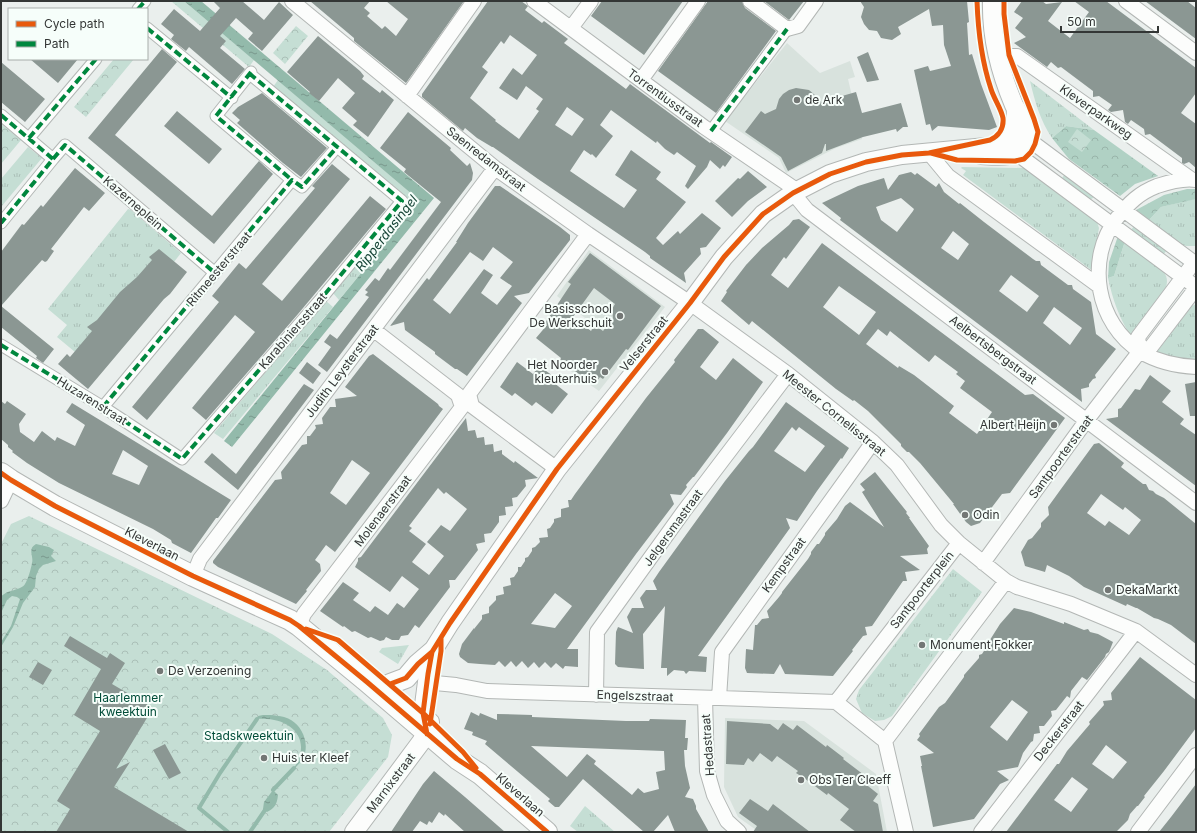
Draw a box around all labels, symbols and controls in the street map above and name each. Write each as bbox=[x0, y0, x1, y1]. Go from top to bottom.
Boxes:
legend bbox=[8, 8, 148, 60]
scale bar bbox=[1061, 8, 1158, 34]
text: 50 m bbox=[1067, 14, 1096, 29]
text: Cycle path bbox=[44, 16, 105, 31]
text: Path bbox=[44, 36, 69, 51]
street label: Torrentiusstraat bbox=[625, 65, 706, 130]
street label: Kleverparkweg bbox=[1057, 81, 1136, 142]
place label: de Ark bbox=[805, 92, 843, 107]
marker: de Ark bbox=[792, 95, 802, 105]
street label: Saenredamstraat bbox=[444, 123, 529, 194]
street label: Kazerneplein bbox=[100, 173, 166, 233]
water label: Ripperdasingel bbox=[351, 191, 421, 274]
street label: Ritmeesterstraat bbox=[183, 228, 254, 309]
street label: Karabiniersstraat bbox=[255, 289, 330, 372]
place label: Basisschool De Werkschuit bbox=[529, 301, 612, 330]
marker: Basisschool De Werkschuit bbox=[615, 311, 625, 321]
street label: Aelbertsbergstraat bbox=[947, 312, 1040, 387]
street label: Velserstraat bbox=[617, 313, 671, 375]
street label: Judith Leysterstraat bbox=[302, 321, 382, 420]
place label: Het Noorder kleuterhuis bbox=[527, 357, 597, 386]
street label: Meester Cornelisstraat bbox=[779, 366, 889, 459]
marker: Het Noorder kleuterhuis bbox=[600, 367, 610, 377]
street label: Huzarenstraat bbox=[54, 373, 130, 428]
street label: Santpoorterstraat bbox=[1025, 412, 1096, 501]
place label: Albert Heijn bbox=[980, 417, 1046, 432]
marker: Albert Heijn bbox=[1049, 420, 1059, 430]
street label: Molenaerstraat bbox=[351, 472, 414, 549]
street label: Jelgersmastraat bbox=[640, 486, 706, 569]
place label: Odin bbox=[973, 507, 1000, 522]
marker: Odin bbox=[960, 510, 970, 520]
street label: Kleverlaan bbox=[122, 523, 182, 564]
street label: Kempstraat bbox=[759, 534, 809, 595]
street label: Santpoorterplein bbox=[887, 548, 957, 632]
place label: DekaMarkt bbox=[1116, 582, 1178, 597]
marker: DekaMarkt bbox=[1103, 585, 1113, 595]
place label: Monument Fokker bbox=[930, 637, 1033, 652]
marker: Monument Fokker bbox=[917, 640, 927, 650]
place label: De Verzoening bbox=[168, 663, 251, 678]
marker: De Verzoening bbox=[155, 666, 165, 676]
street label: Engelszstraat bbox=[596, 687, 674, 704]
park label: Haarlemmer kweektuin bbox=[93, 690, 163, 719]
street label: Deckerstraat bbox=[1030, 697, 1087, 764]
street label: Hedastraat bbox=[698, 713, 717, 777]
park label: Stadskweektuin bbox=[204, 728, 294, 743]
place label: Huis ter Kleef bbox=[272, 750, 349, 765]
street label: Marnixstraat bbox=[363, 750, 418, 816]
marker: Huis ter Kleef bbox=[259, 753, 269, 763]
street label: Kleverlaan bbox=[493, 769, 548, 820]
place label: Obs Ter Cleeff bbox=[809, 772, 892, 787]
marker: Obs Ter Cleeff bbox=[796, 775, 806, 785]

